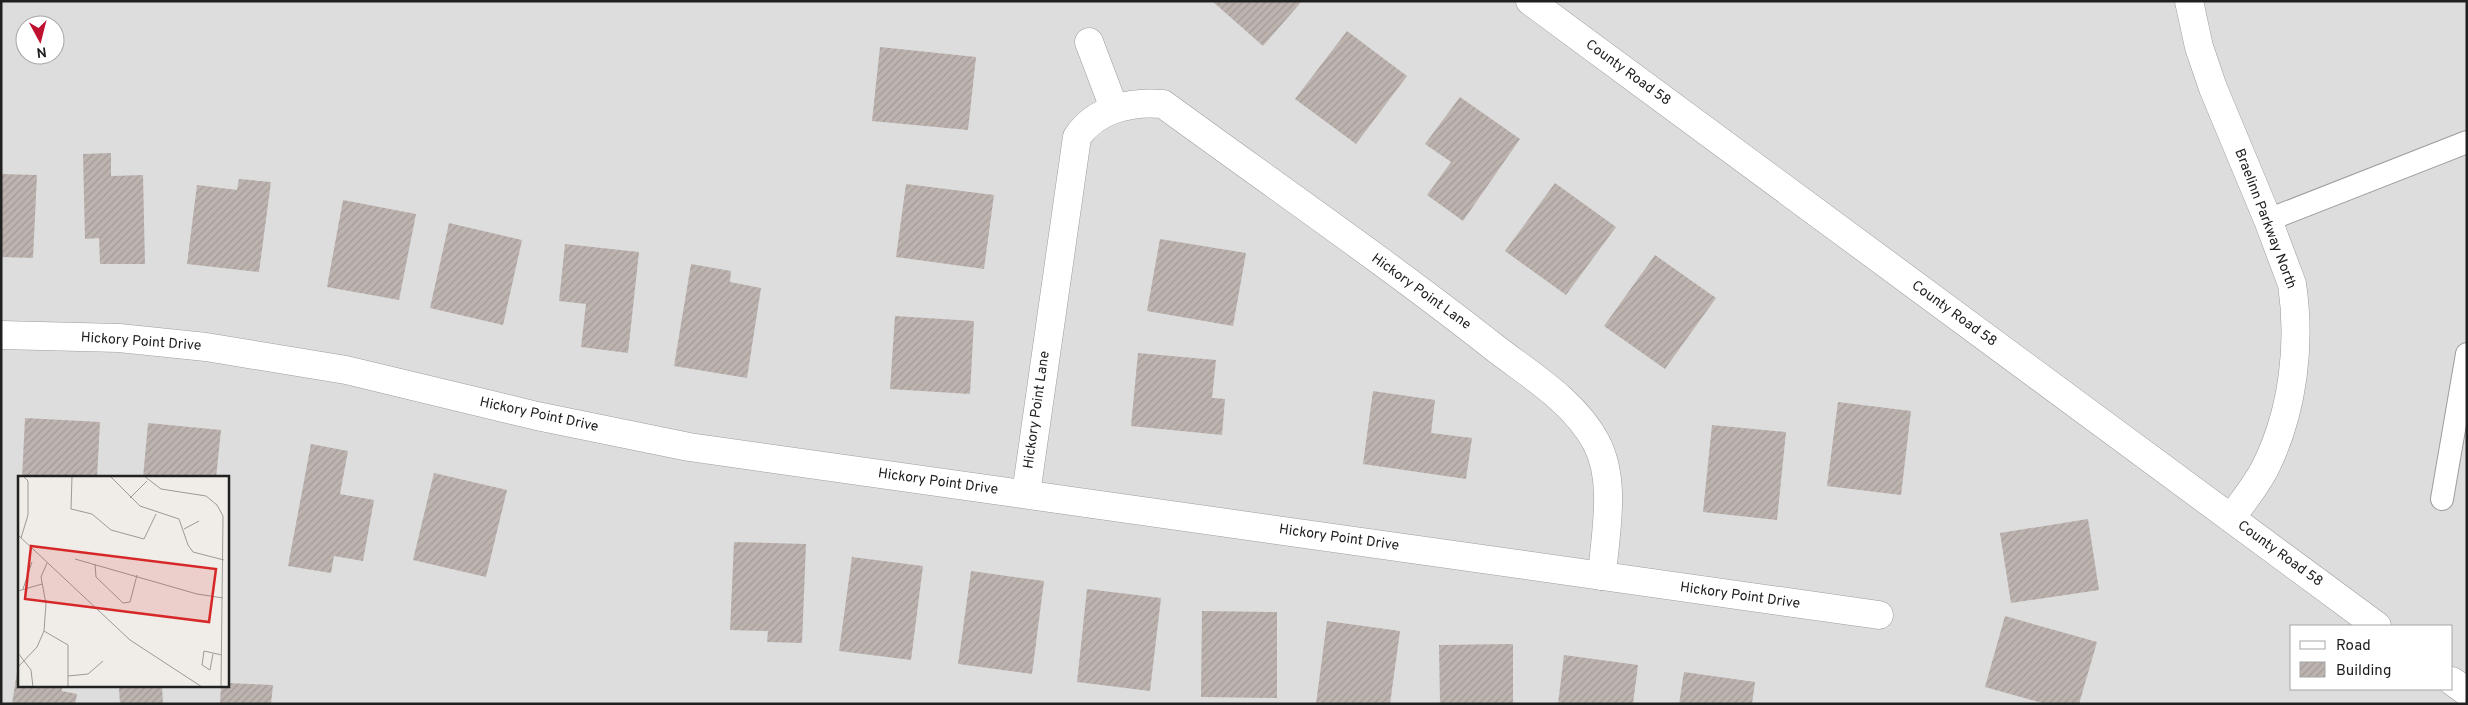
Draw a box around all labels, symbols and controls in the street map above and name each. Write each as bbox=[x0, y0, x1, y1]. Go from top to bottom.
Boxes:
north arrow bbox=[15, 15, 65, 65]
street label: County Road 58 bbox=[1582, 36, 1674, 110]
text: N bbox=[35, 42, 47, 60]
street label: Braelinn Parkway North bbox=[2230, 147, 2300, 291]
street label: Hickory Point Lane bbox=[1368, 250, 1474, 334]
street label: County Road 58 bbox=[1908, 277, 2000, 351]
street label: Hickory Point Drive bbox=[80, 329, 202, 355]
street label: Hickory Point Lane bbox=[1020, 350, 1054, 470]
street label: Hickory Point Drive bbox=[478, 394, 600, 436]
street label: Hickory Point Drive bbox=[877, 465, 999, 499]
inset map bbox=[18, 476, 229, 688]
street label: County Road 58 bbox=[2234, 517, 2326, 591]
street label: Hickory Point Drive bbox=[1278, 521, 1400, 555]
street label: Hickory Point Drive bbox=[1679, 579, 1801, 613]
legend bbox=[2290, 625, 2453, 690]
text: Road bbox=[2336, 637, 2371, 656]
text: Building bbox=[2336, 662, 2391, 681]

